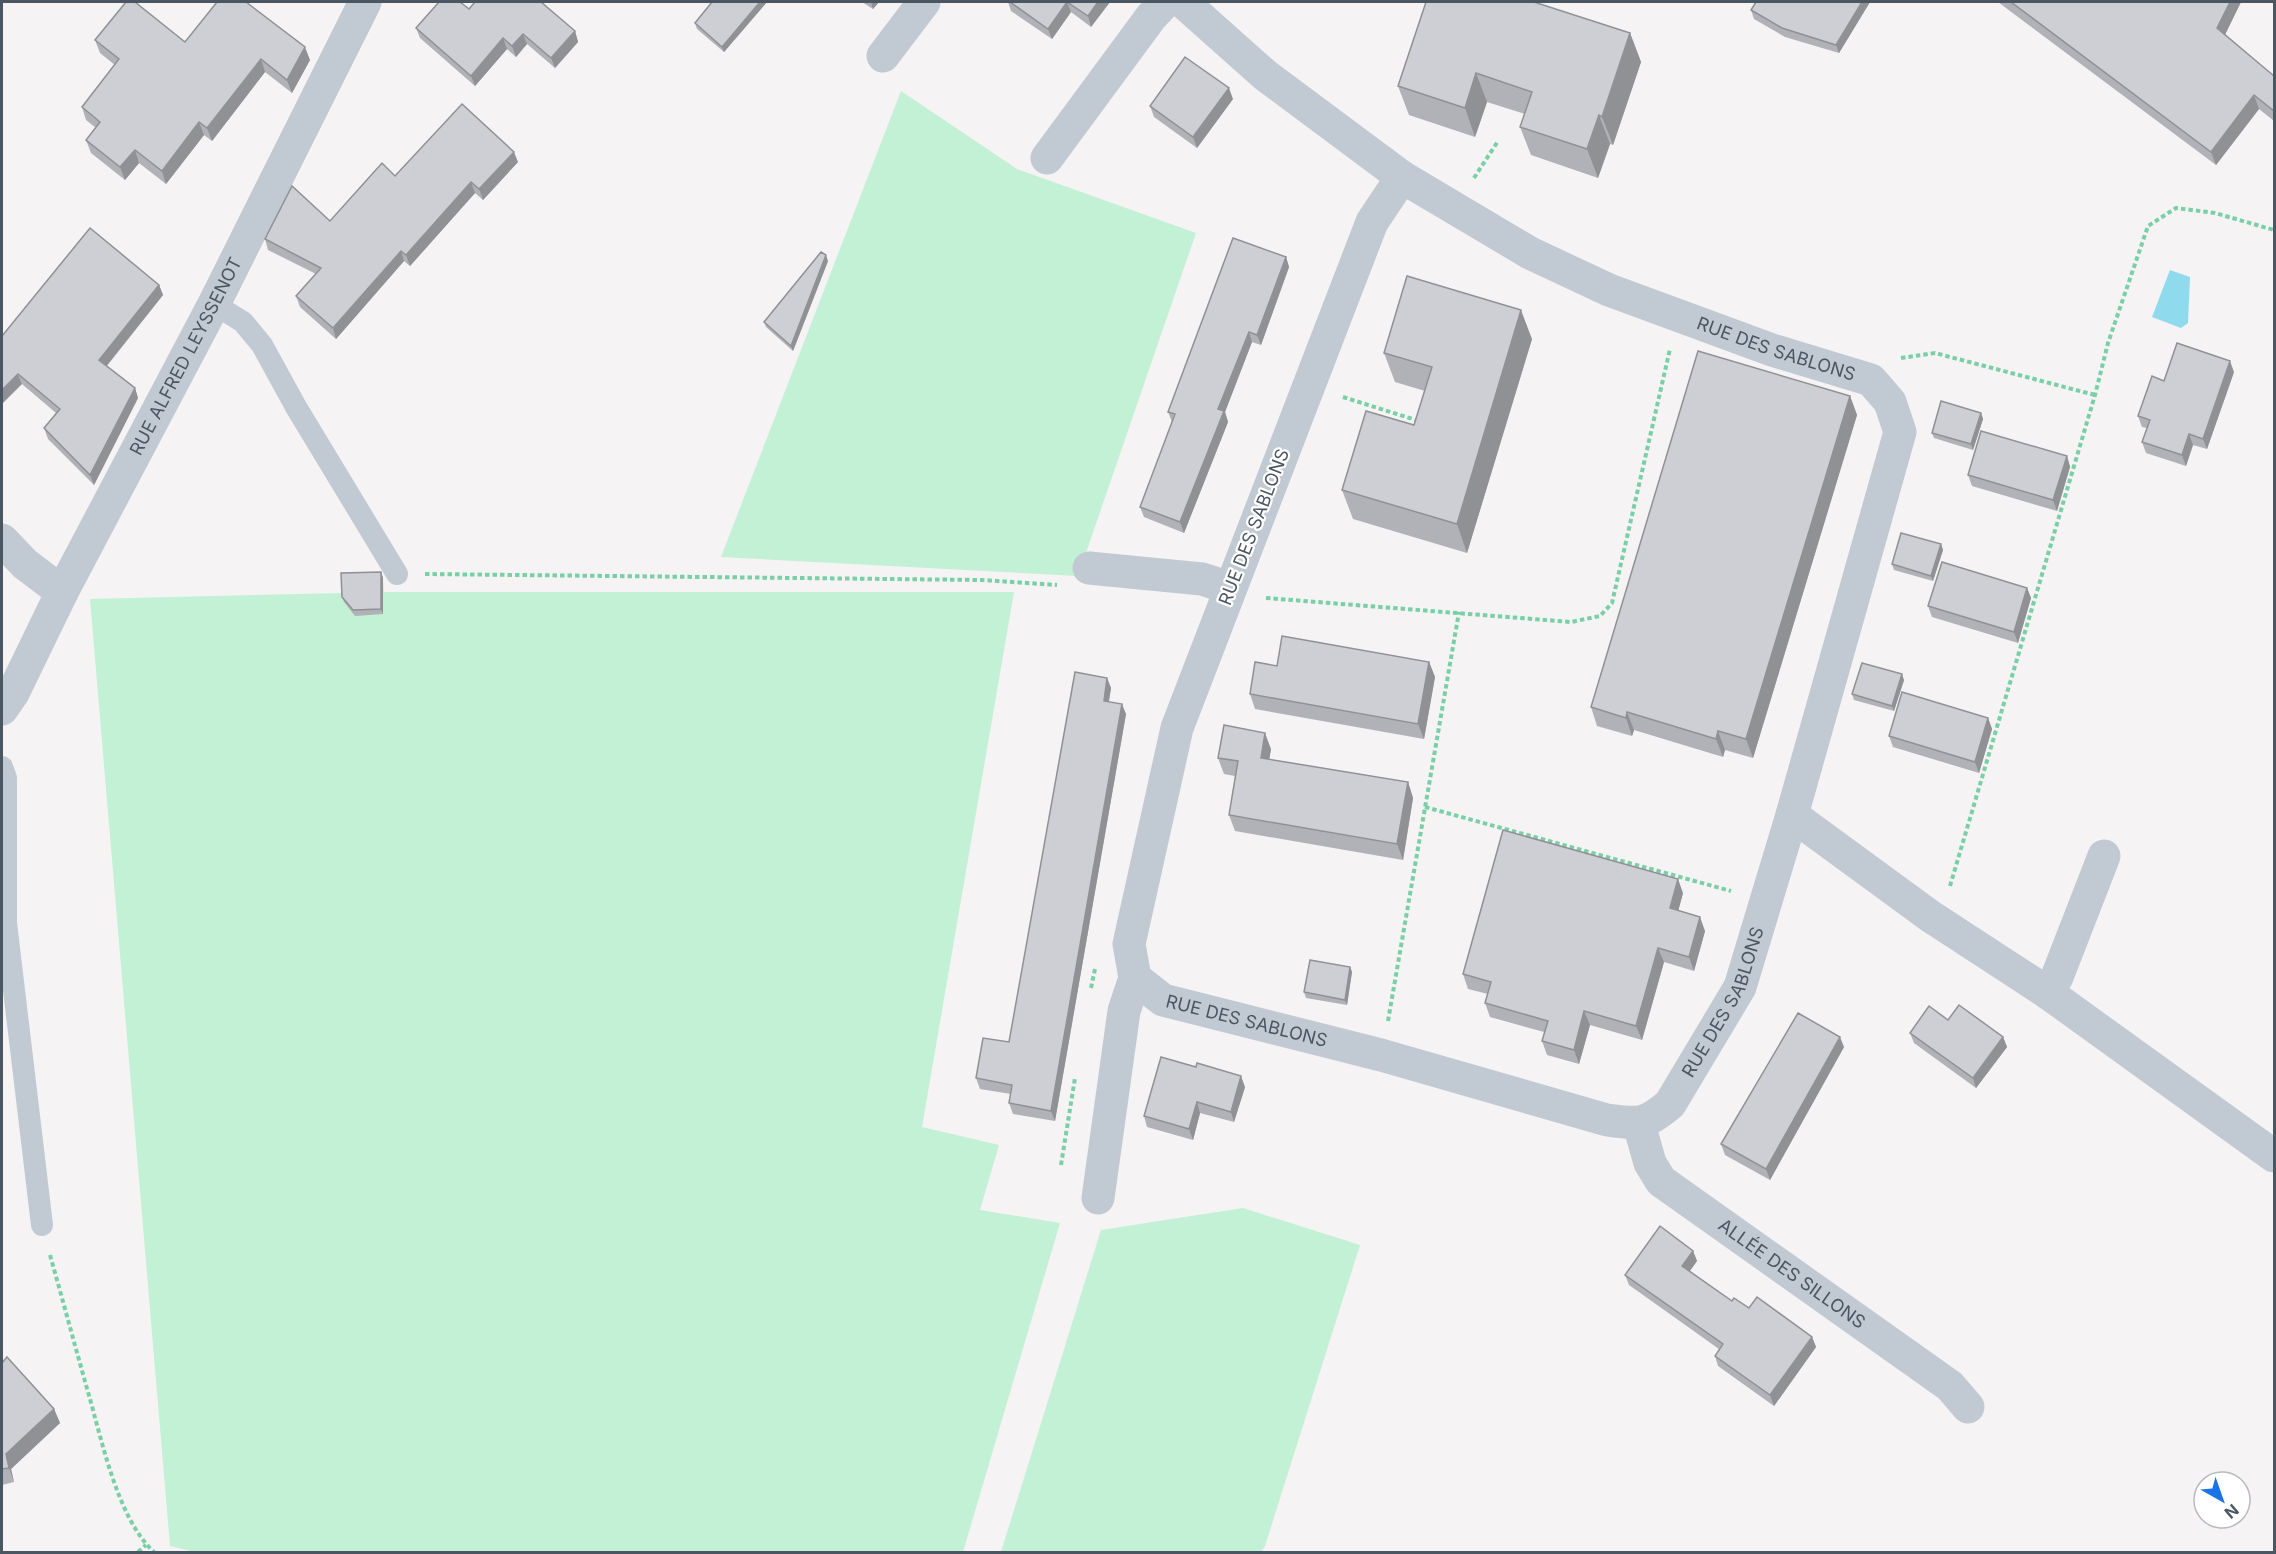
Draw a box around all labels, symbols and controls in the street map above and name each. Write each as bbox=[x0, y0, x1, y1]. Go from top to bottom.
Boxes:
street label: RUE ALFRED LEYSSENOT bbox=[125, 254, 246, 459]
street label: RUE DES SABLONS bbox=[1694, 312, 1858, 385]
street label: RUE DES SABLONS bbox=[1214, 446, 1293, 608]
street label: RUE DES SABLONS bbox=[1677, 924, 1768, 1081]
street label: RUE DES SABLONS bbox=[1164, 990, 1330, 1051]
street label: ALLÉE DES SILLONS bbox=[1715, 1214, 1870, 1333]
north arrow bbox=[2192, 1470, 2252, 1530]
text: N bbox=[2221, 1500, 2243, 1523]

